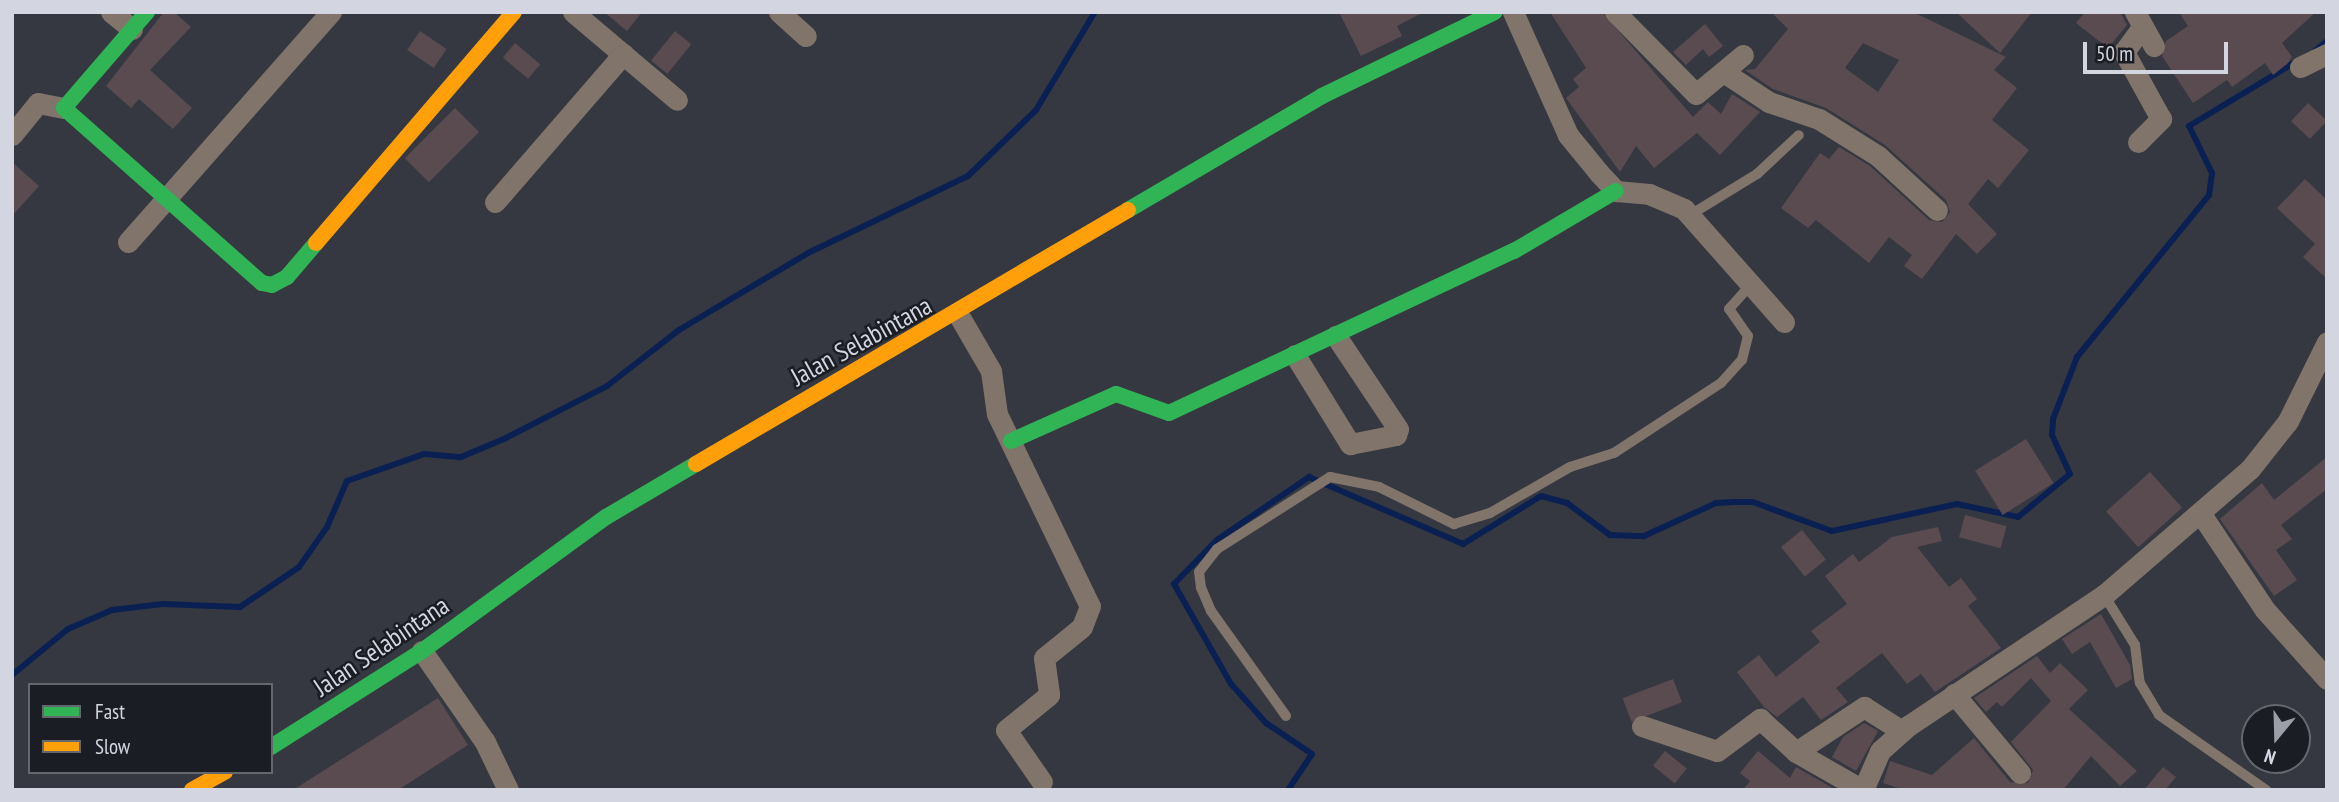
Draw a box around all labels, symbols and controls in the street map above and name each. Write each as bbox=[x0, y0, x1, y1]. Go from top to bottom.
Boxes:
scale bar bbox=[2087, 28, 2232, 72]
text: 50 m bbox=[2096, 40, 2133, 67]
street label: Jalan Selabintana bbox=[785, 290, 937, 392]
street label: Jalan Selabintana bbox=[308, 589, 454, 703]
legend bbox=[28, 683, 273, 774]
text: Fast bbox=[95, 698, 125, 725]
north arrow bbox=[2241, 704, 2311, 774]
text: Slow bbox=[95, 733, 130, 760]
text: N bbox=[2261, 744, 2279, 770]

